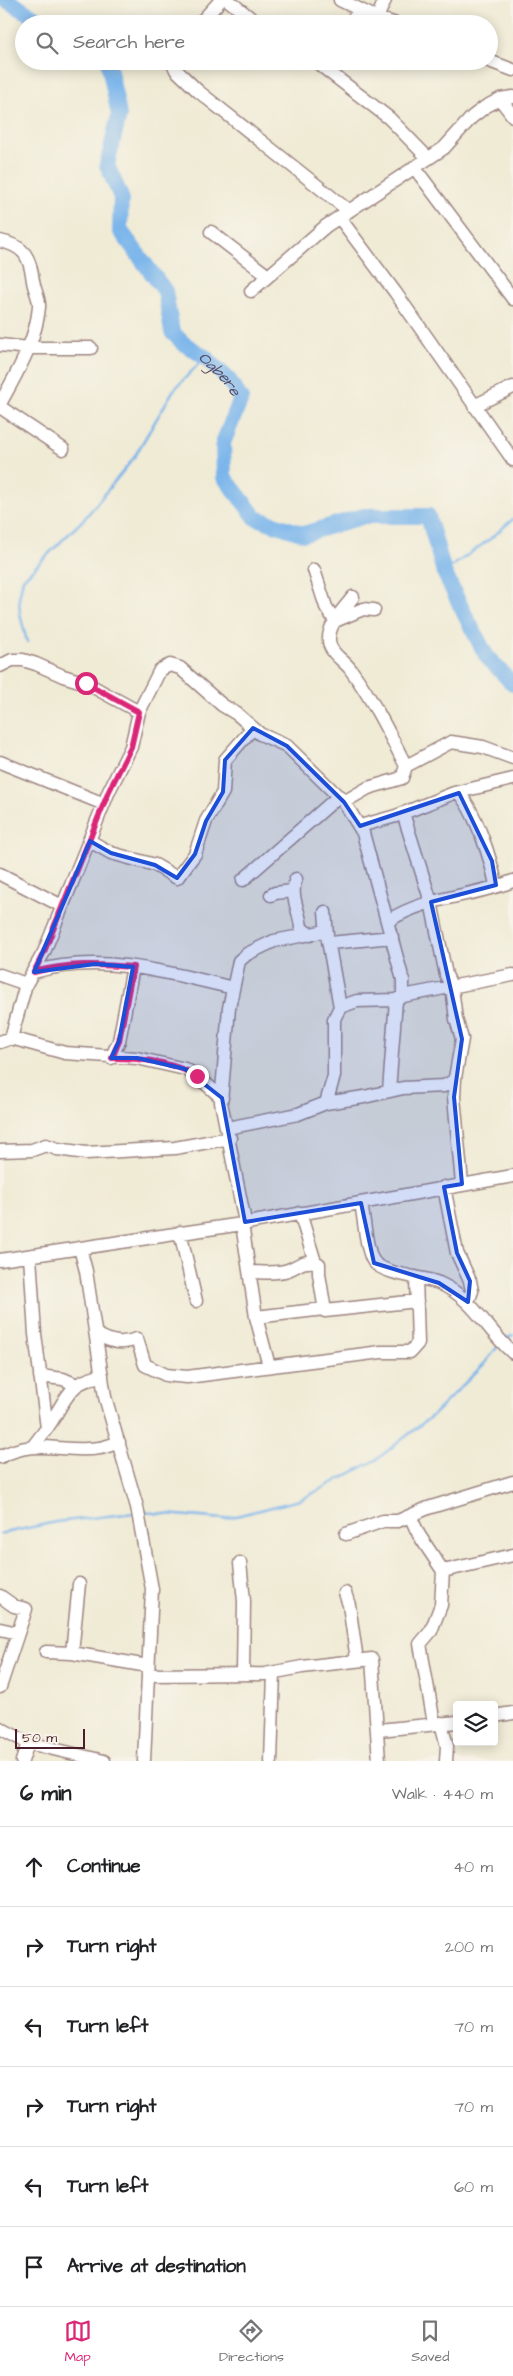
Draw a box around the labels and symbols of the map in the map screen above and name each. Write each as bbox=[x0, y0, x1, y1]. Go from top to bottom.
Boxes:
water label: Ogbere bbox=[193, 347, 247, 401]
route start bbox=[75, 672, 98, 695]
route end bbox=[186, 1065, 209, 1088]
scale bar bbox=[15, 1726, 85, 1749]

